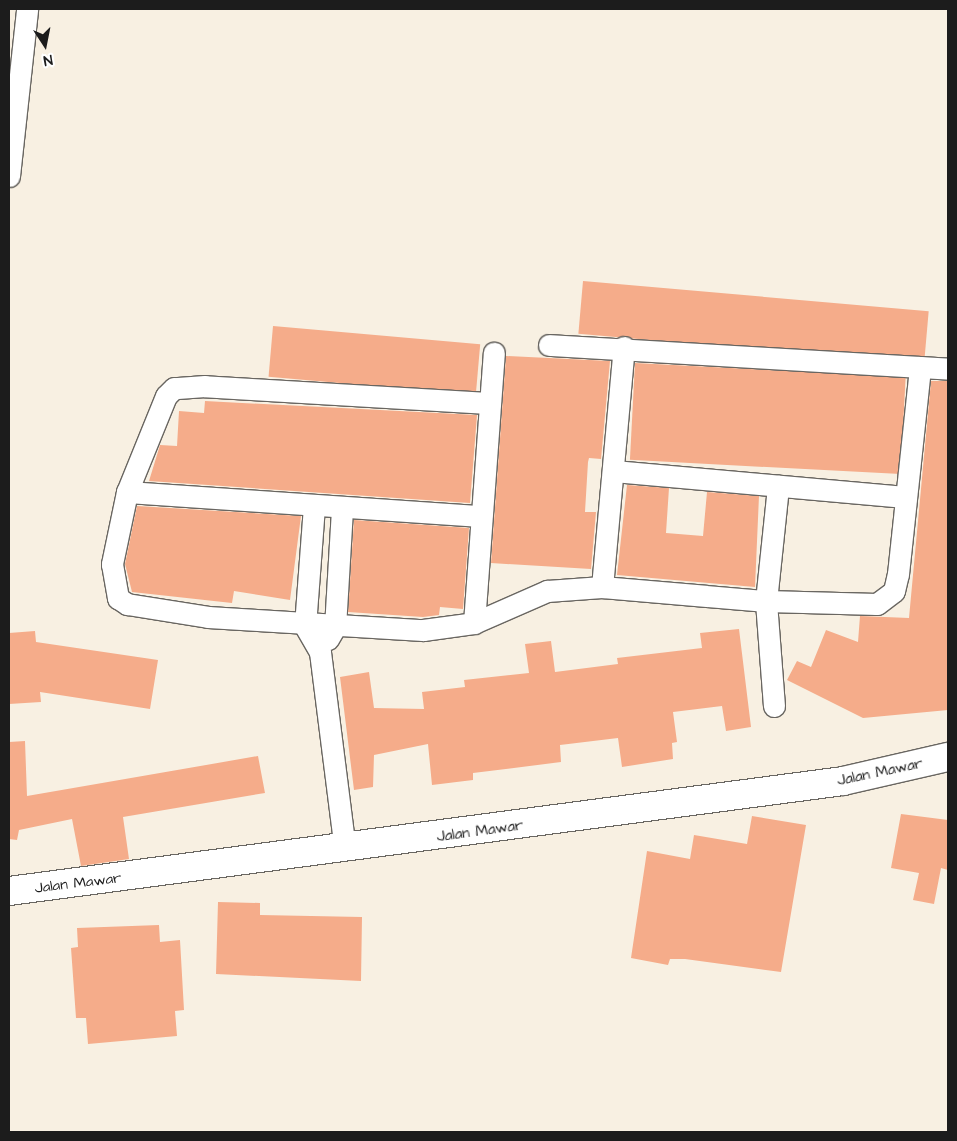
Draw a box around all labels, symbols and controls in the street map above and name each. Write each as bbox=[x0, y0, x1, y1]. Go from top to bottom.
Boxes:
north arrow bbox=[20, 20, 70, 70]
text: N bbox=[42, 49, 54, 70]
street label: Jalan Mawar bbox=[836, 754, 924, 790]
street label: Jalan Mawar bbox=[436, 816, 524, 846]
street label: Jalan Mawar bbox=[34, 869, 122, 897]

